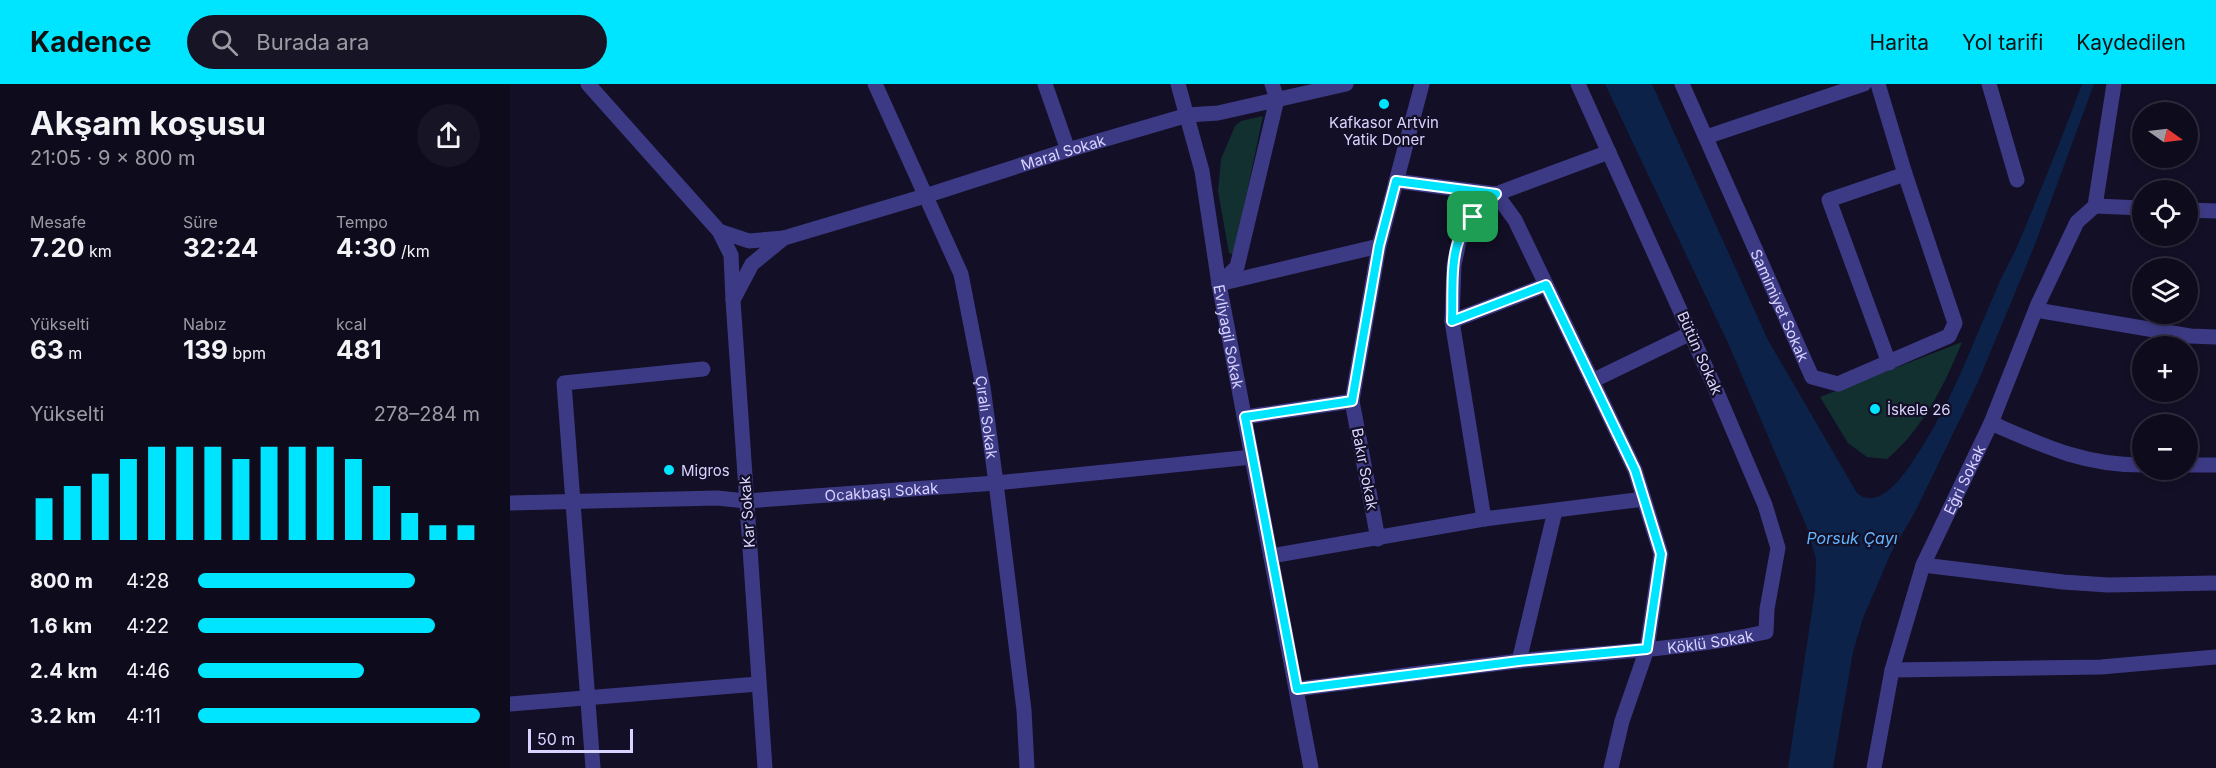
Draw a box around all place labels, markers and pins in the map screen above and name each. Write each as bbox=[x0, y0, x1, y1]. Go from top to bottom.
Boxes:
marker: Kafkasor Artvin Yatik Doner bbox=[1377, 97, 1391, 111]
place label: Kafkasor Artvin Yatik Doner bbox=[1329, 113, 1439, 149]
pin bbox=[1447, 191, 1498, 242]
place label: İskele 26 bbox=[1887, 400, 1951, 419]
marker: İskele 26 bbox=[1868, 402, 1882, 416]
place label: Migros bbox=[681, 461, 730, 480]
marker: Migros bbox=[662, 463, 676, 477]

